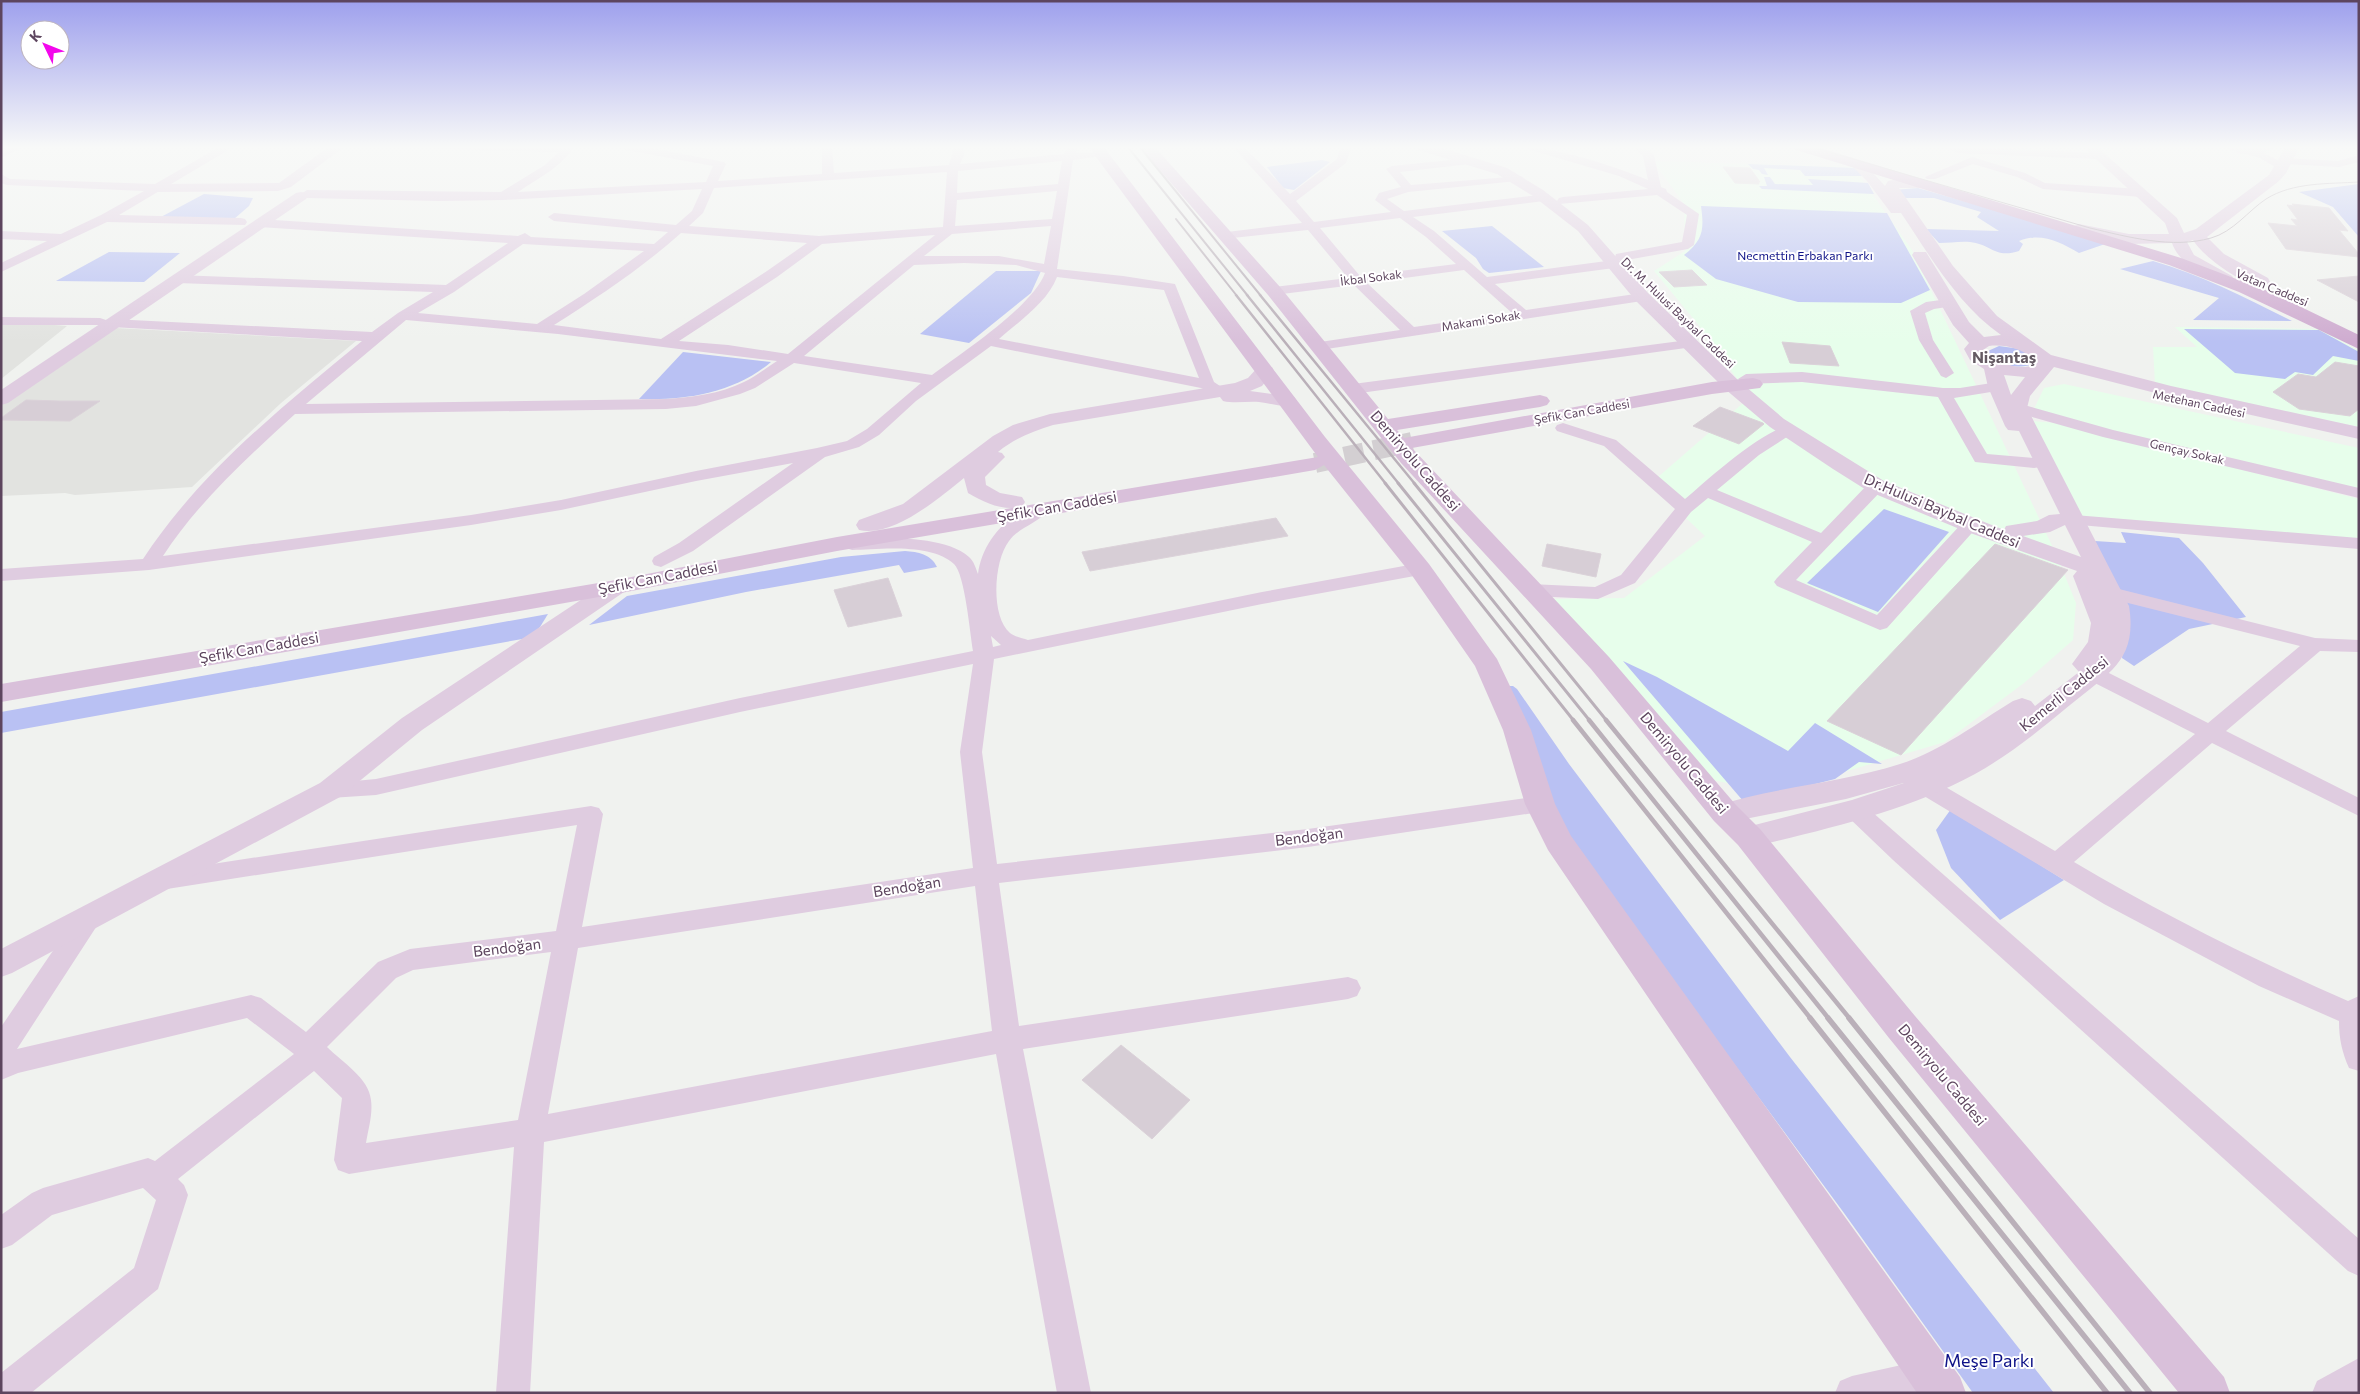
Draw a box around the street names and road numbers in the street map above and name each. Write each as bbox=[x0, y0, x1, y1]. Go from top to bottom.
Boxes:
street label: Dr. M. Hulusi Baybal Caddesi bbox=[1619, 254, 1739, 371]
street label: Vatan Caddesi bbox=[2234, 265, 2311, 309]
street label: İkbal Sokak bbox=[1339, 266, 1403, 288]
street label: Makami Sokak bbox=[1440, 307, 1522, 333]
street label: Metehan Caddesi bbox=[2152, 386, 2247, 420]
street label: Şefik Can Caddesi bbox=[1533, 396, 1631, 426]
street label: Demiryolu Caddesi bbox=[1367, 406, 1464, 514]
street label: Gençay Sokak bbox=[2149, 436, 2226, 467]
street label: Dr.Hulusi Baybal Caddesi bbox=[1862, 469, 2023, 551]
street label: Şefik Can Caddesi bbox=[996, 487, 1118, 525]
street label: Şefik Can Caddesi bbox=[597, 557, 719, 597]
street label: Şefik Can Caddesi bbox=[198, 628, 320, 666]
street label: Kemerli Caddesi bbox=[2015, 652, 2111, 735]
street label: Demiryolu Caddesi bbox=[1637, 708, 1733, 817]
street label: Bendoğan bbox=[1274, 823, 1344, 849]
street label: Bendoğan bbox=[872, 872, 942, 900]
street label: Bendoğan bbox=[472, 934, 542, 960]
street label: Demiryolu Caddesi bbox=[1895, 1020, 1991, 1129]

